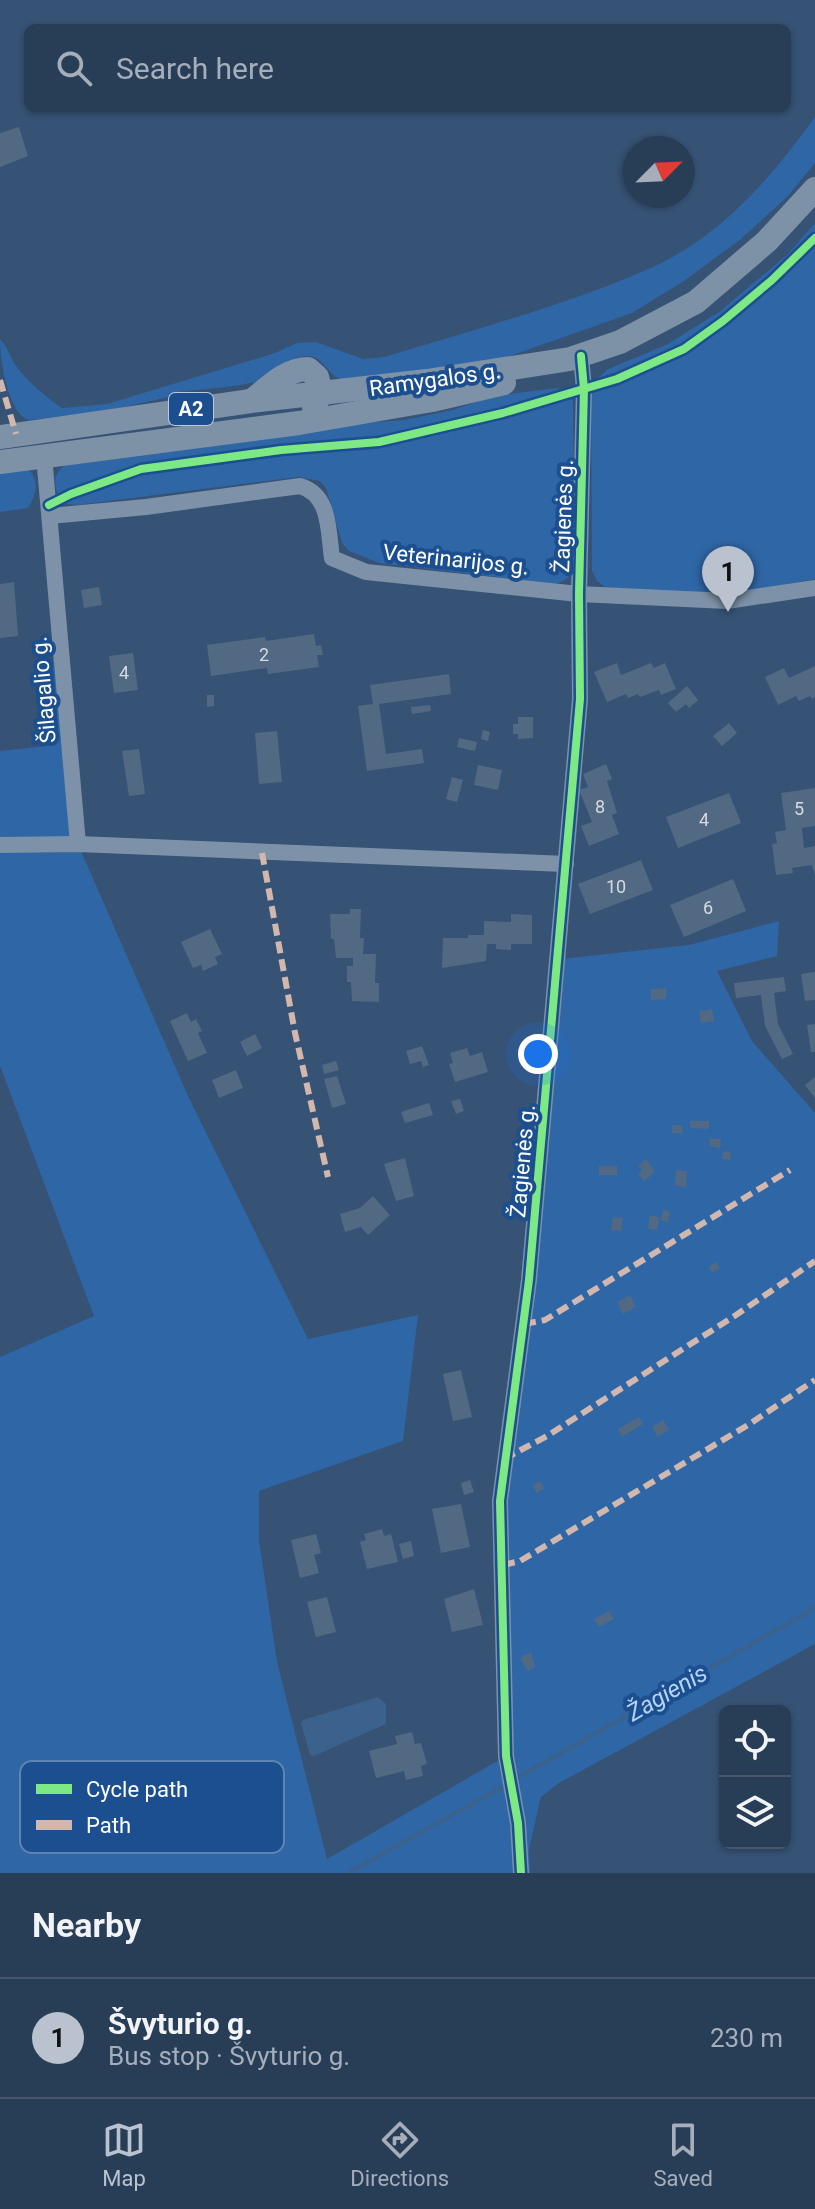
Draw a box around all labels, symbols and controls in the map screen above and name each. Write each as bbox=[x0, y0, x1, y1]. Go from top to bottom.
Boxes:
search box bbox=[24, 24, 791, 112]
icon: search bbox=[52, 46, 96, 90]
text: Search here bbox=[116, 51, 274, 86]
north arrow bbox=[623, 136, 695, 208]
street label: Ramygalos g. bbox=[368, 358, 502, 401]
road number: A2 bbox=[169, 393, 213, 425]
street label: Žagienės g. bbox=[549, 459, 578, 573]
street label: Veterinarijos g. bbox=[382, 539, 530, 580]
pin: 1 bbox=[702, 546, 754, 612]
street label: Šilagalio g. bbox=[25, 636, 61, 744]
house number: 2 bbox=[259, 644, 269, 665]
house number: 4 bbox=[119, 662, 129, 683]
house number: 8 bbox=[595, 796, 605, 817]
house number: 5 bbox=[794, 798, 804, 819]
house number: 4 bbox=[699, 809, 709, 830]
house number: 10 bbox=[606, 876, 626, 897]
house number: 6 bbox=[703, 897, 713, 918]
your location bbox=[518, 1034, 558, 1074]
street label: Žagienės g. bbox=[505, 1104, 540, 1219]
water label: Žagienis bbox=[621, 1659, 712, 1728]
map controls bbox=[719, 1705, 791, 1849]
button: locate bbox=[719, 1705, 791, 1777]
legend bbox=[20, 1761, 284, 1853]
text: Cycle path bbox=[86, 1777, 188, 1802]
button: layers bbox=[719, 1777, 791, 1849]
text: Path bbox=[86, 1813, 131, 1838]
text: Nearby bbox=[32, 1905, 141, 1945]
text: Švyturio g. bbox=[108, 2006, 253, 2041]
text: 1 bbox=[51, 2023, 65, 2053]
text: 230 m bbox=[710, 2023, 783, 2053]
text: Bus stop · Švyturio g. bbox=[108, 2041, 350, 2071]
tab: Map bbox=[102, 2118, 146, 2191]
tab: Directions bbox=[350, 2118, 449, 2191]
tab: Saved bbox=[653, 2118, 713, 2191]

